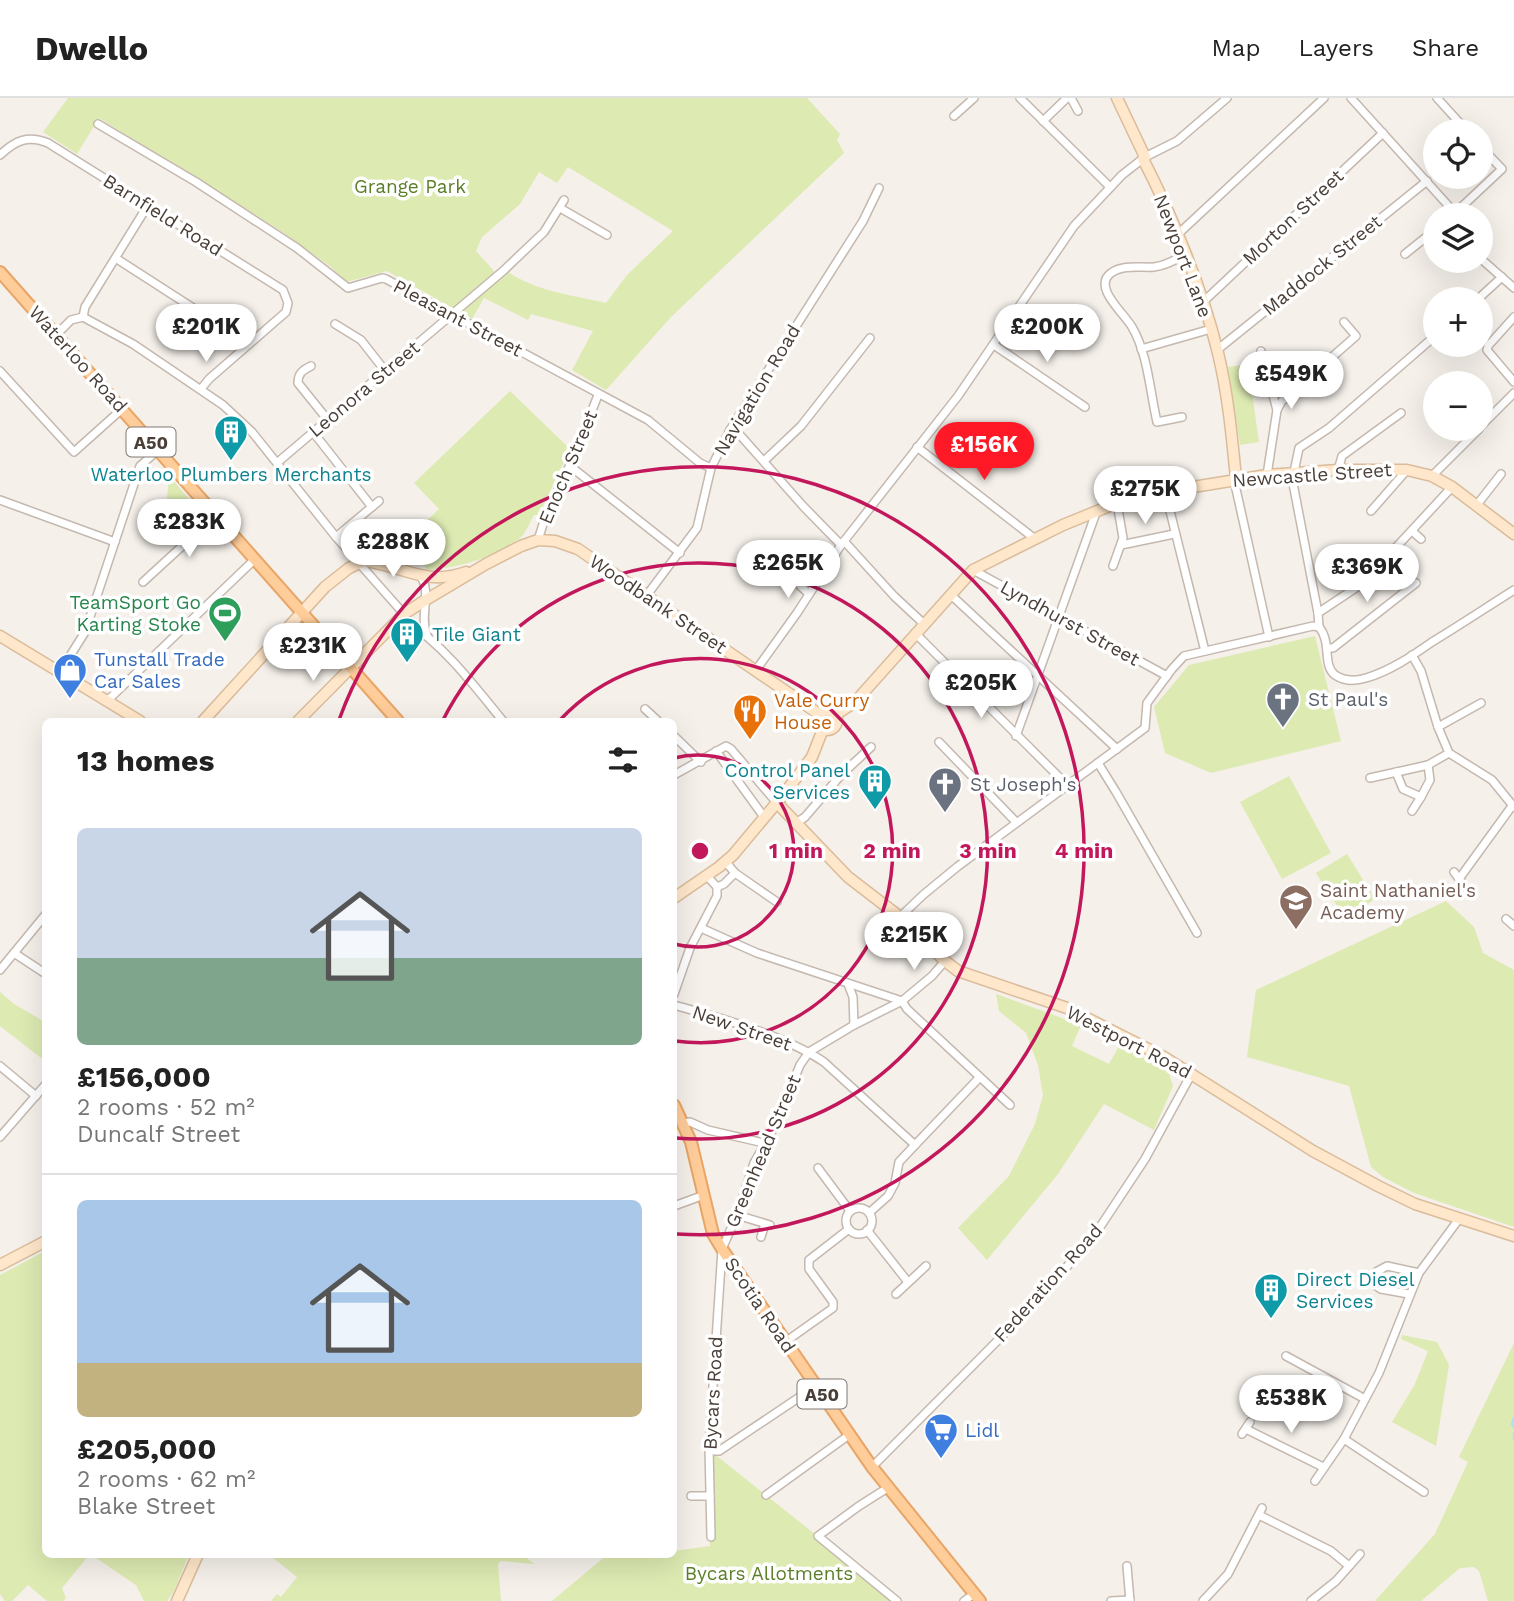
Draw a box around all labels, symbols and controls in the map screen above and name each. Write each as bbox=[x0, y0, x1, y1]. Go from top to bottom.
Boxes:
text: Dwello bbox=[35, 29, 148, 68]
text: Map bbox=[1212, 34, 1260, 62]
text: Layers bbox=[1298, 34, 1374, 62]
text: Share bbox=[1412, 34, 1479, 62]
map controls bbox=[1423, 119, 1493, 441]
button: locate bbox=[1423, 119, 1493, 189]
street label: Morton Street bbox=[1238, 164, 1348, 270]
street label: Barnfield Road bbox=[99, 169, 227, 261]
park label: Grange Park bbox=[354, 175, 466, 198]
street label: Newport Lane bbox=[1149, 191, 1217, 321]
button: layers bbox=[1423, 203, 1493, 273]
street label: Maddock Street bbox=[1258, 210, 1386, 320]
street label: Pleasant Street bbox=[389, 274, 527, 362]
button: + bbox=[1423, 287, 1493, 357]
street label: Waterloo Road bbox=[24, 301, 132, 417]
pin: £201K bbox=[157, 304, 255, 364]
pin: £200K bbox=[998, 304, 1096, 364]
text: £201K bbox=[172, 313, 240, 340]
text: £200K bbox=[1010, 313, 1084, 340]
street label: Navigation Road bbox=[709, 320, 805, 460]
street label: Leonora Street bbox=[304, 336, 424, 442]
pin: £549K bbox=[1242, 352, 1340, 411]
text: £549K bbox=[1255, 360, 1327, 387]
button: − bbox=[1423, 371, 1493, 441]
street label: Enoch Street bbox=[534, 407, 602, 527]
building icon: Waterloo Plumbers Merchants bbox=[212, 413, 250, 462]
pin: £156K bbox=[935, 422, 1033, 482]
road number: A50 bbox=[127, 428, 176, 456]
text: £156K bbox=[950, 431, 1018, 458]
street label: Newcastle Street bbox=[1231, 458, 1393, 492]
place label: Waterloo Plumbers Merchants bbox=[91, 463, 371, 486]
pin: £275K bbox=[1096, 466, 1194, 526]
text: £275K bbox=[1110, 475, 1180, 502]
pin: £283K bbox=[140, 500, 238, 559]
text: £283K bbox=[153, 508, 225, 535]
pin: £288K bbox=[344, 519, 442, 579]
text: £288K bbox=[357, 528, 429, 555]
pin: £265K bbox=[739, 540, 837, 600]
pin: £369K bbox=[1318, 545, 1416, 604]
text: £265K bbox=[752, 549, 824, 576]
street label: Woodbank Street bbox=[585, 550, 731, 659]
text: £369K bbox=[1331, 553, 1403, 580]
street label: Lyndhurst Street bbox=[996, 575, 1144, 671]
place label: TeamSport Go Karting Stoke bbox=[70, 591, 201, 636]
sports icon: TeamSport Go Karting Stoke bbox=[206, 594, 244, 643]
building icon: Tile Giant bbox=[388, 615, 426, 664]
place label: Tile Giant bbox=[432, 623, 521, 646]
pin: £231K bbox=[264, 624, 362, 683]
text: £231K bbox=[279, 632, 347, 659]
place label: Tunstall Trade Car Sales bbox=[94, 648, 225, 693]
shop icon: Tunstall Trade Car Sales bbox=[51, 651, 89, 700]
pin: £205K bbox=[932, 660, 1030, 720]
text: £205K bbox=[945, 669, 1017, 696]
church icon: St Paul's bbox=[1264, 680, 1302, 729]
place label: St Paul's bbox=[1308, 688, 1388, 711]
place label: Vale Curry House bbox=[774, 689, 869, 734]
restaurant icon: Vale Curry House bbox=[731, 692, 769, 741]
icon: filters bbox=[604, 741, 642, 779]
text: 13 homes bbox=[77, 743, 214, 778]
place label: Control Panel Services bbox=[725, 759, 850, 804]
building icon: Control Panel Services bbox=[856, 762, 894, 811]
church icon: St Joseph's bbox=[926, 765, 964, 814]
place label: St Joseph's bbox=[970, 773, 1077, 796]
text: 1 min bbox=[769, 838, 823, 863]
text: 2 min bbox=[863, 838, 921, 863]
text: 3 min bbox=[959, 838, 1017, 863]
text: 4 min bbox=[1055, 838, 1113, 863]
centre of rings bbox=[688, 839, 712, 863]
icon: home bbox=[297, 873, 423, 999]
place label: Saint Nathaniel's Academy bbox=[1320, 879, 1476, 924]
school or university icon: Saint Nathaniel's Academy bbox=[1277, 882, 1315, 931]
pin: £215K bbox=[865, 912, 963, 972]
text: £215K bbox=[880, 921, 948, 948]
street label: New Street bbox=[689, 1000, 795, 1056]
street label: Westport Road bbox=[1062, 1000, 1196, 1084]
text: £156,000 bbox=[77, 1059, 211, 1094]
street label: Greenhead Street bbox=[720, 1071, 806, 1231]
text: 2 rooms · 52 m² bbox=[77, 1094, 255, 1121]
text: Duncalf Street bbox=[77, 1121, 240, 1148]
street label: Federation Road bbox=[989, 1219, 1107, 1347]
icon: home bbox=[297, 1245, 423, 1371]
street label: Scotia Road bbox=[720, 1253, 800, 1357]
place label: Direct Diesel Services bbox=[1296, 1268, 1415, 1313]
building icon: Direct Diesel Services bbox=[1252, 1271, 1290, 1320]
street label: Bycars Road bbox=[699, 1336, 727, 1450]
pin: £538K bbox=[1242, 1376, 1340, 1435]
road number: A50 bbox=[798, 1380, 846, 1408]
text: £538K bbox=[1255, 1384, 1327, 1411]
supermarket icon: Lidl bbox=[922, 1411, 960, 1460]
place label: Lidl bbox=[965, 1419, 999, 1442]
text: £205,000 bbox=[77, 1431, 217, 1466]
text: 2 rooms · 62 m² bbox=[77, 1466, 255, 1493]
text: Blake Street bbox=[77, 1493, 215, 1520]
park label: Bycars Allotments bbox=[685, 1562, 853, 1585]

